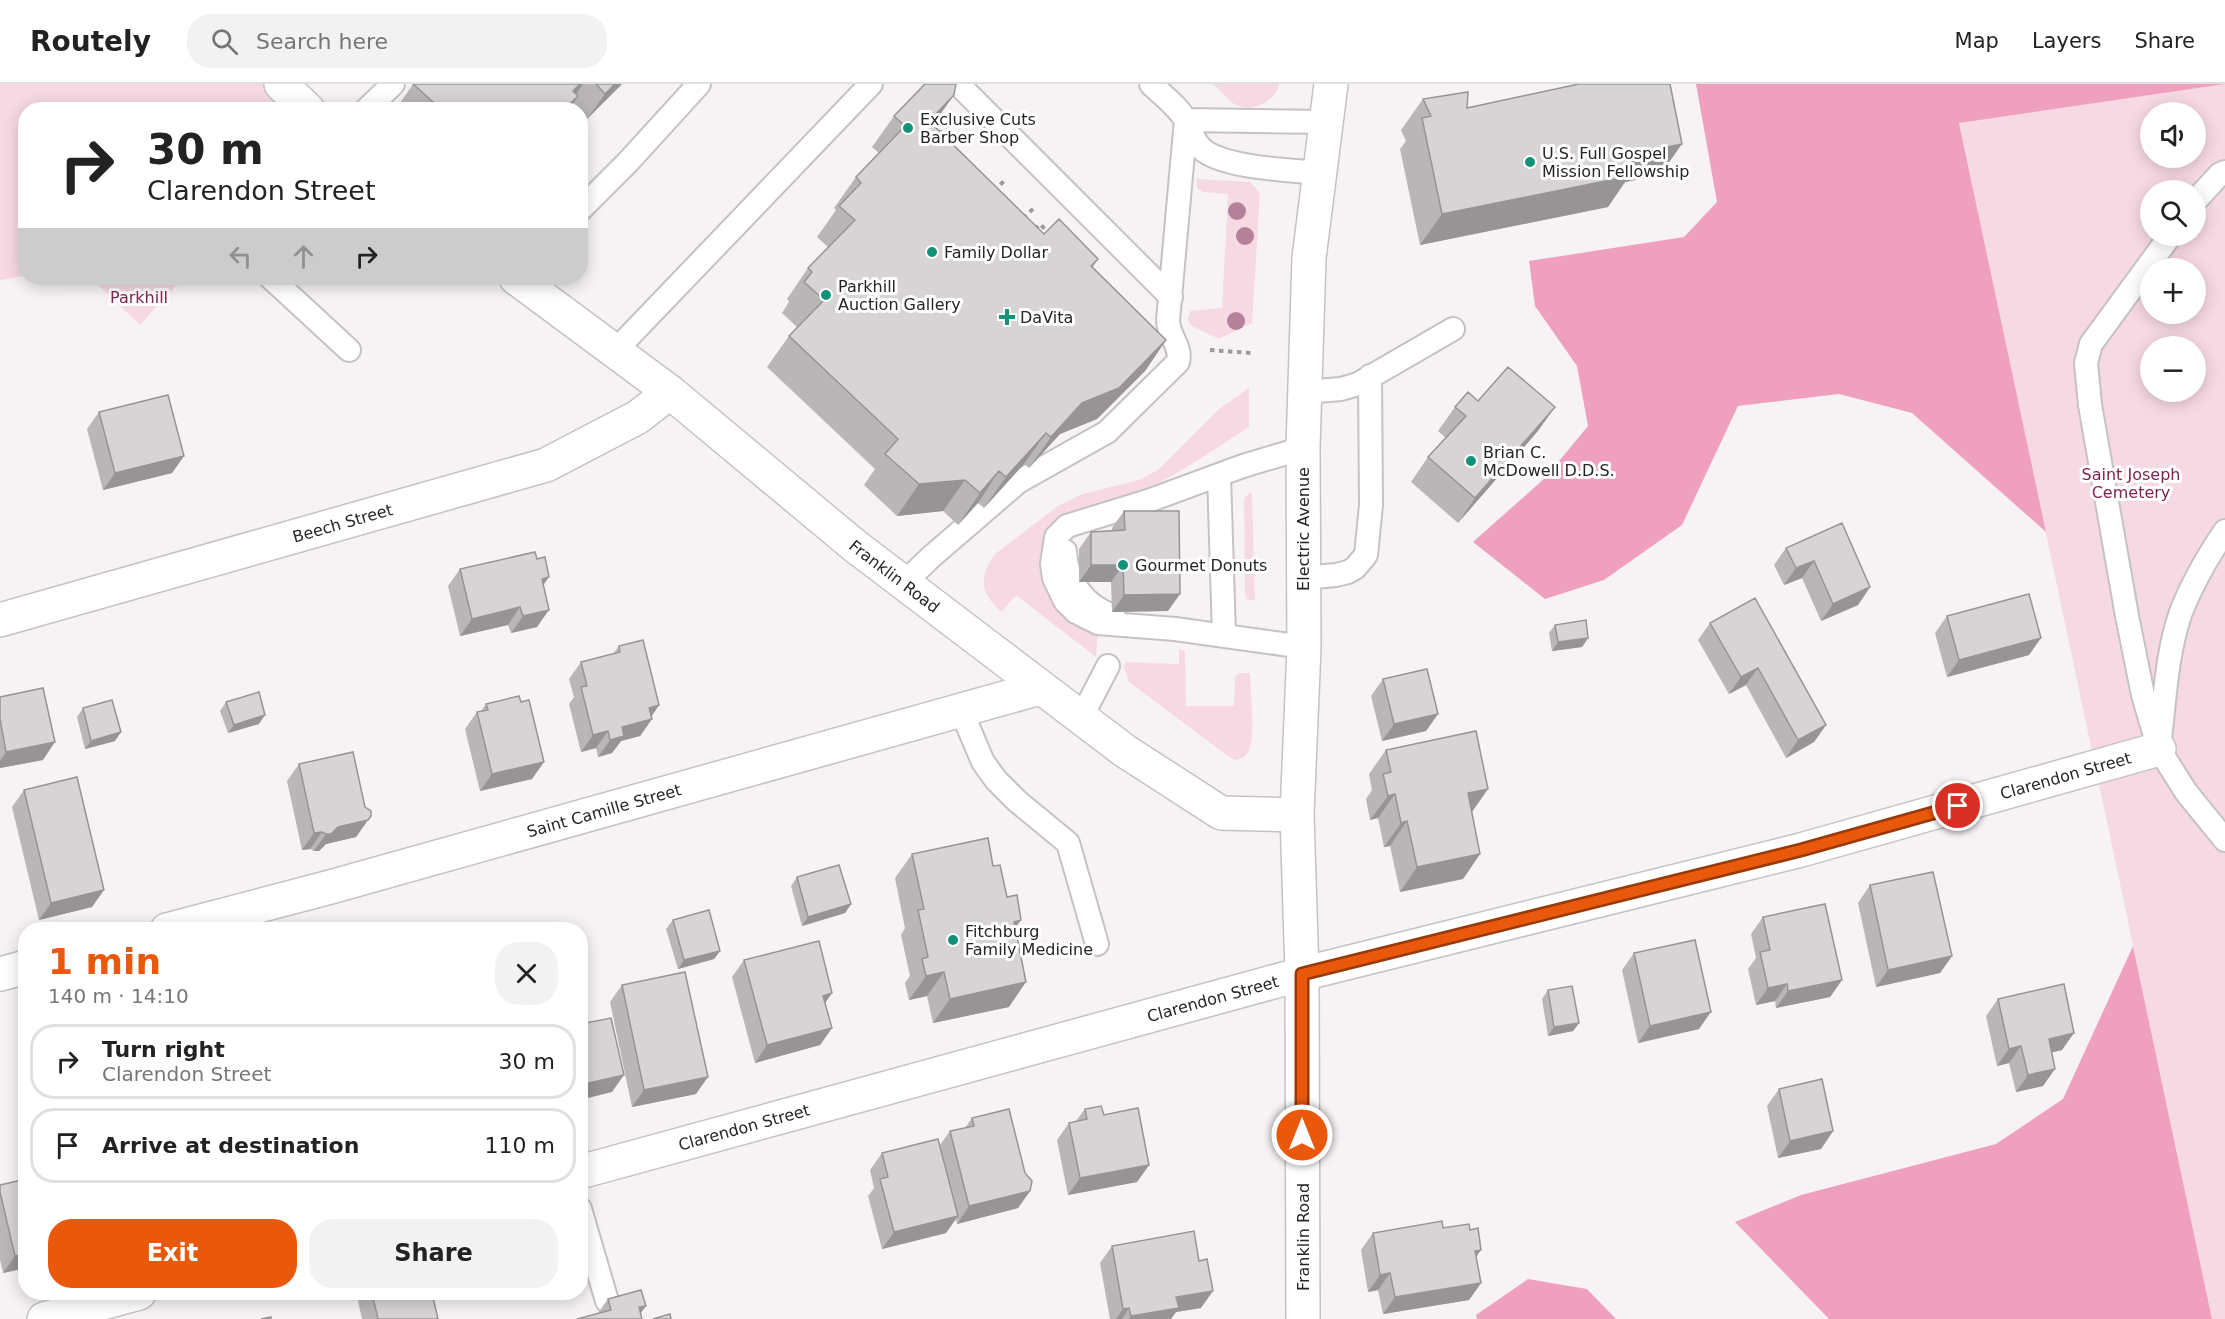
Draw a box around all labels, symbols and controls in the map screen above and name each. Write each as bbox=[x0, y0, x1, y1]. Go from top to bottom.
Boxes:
search box bbox=[187, 14, 607, 68]
text: Routely bbox=[30, 25, 151, 58]
icon: search bbox=[208, 25, 241, 58]
text: Search here bbox=[256, 29, 388, 54]
text: Map bbox=[1955, 29, 1999, 53]
text: Layers bbox=[2032, 29, 2101, 53]
text: Share bbox=[2134, 29, 2195, 53]
map controls bbox=[2140, 102, 2206, 402]
button: sound bbox=[2140, 102, 2206, 168]
place label: Exclusive Cuts Barber Shop bbox=[920, 110, 1036, 147]
marker: Exclusive Cuts Barber Shop bbox=[901, 121, 915, 135]
text: 30 m bbox=[147, 125, 264, 174]
icon: right bbox=[48, 126, 126, 204]
place label: U.S. Full Gospel Mission Fellowship bbox=[1542, 144, 1689, 181]
marker: U.S. Full Gospel Mission Fellowship bbox=[1523, 155, 1537, 169]
text: Clarendon Street bbox=[147, 175, 376, 206]
button: search bbox=[2140, 180, 2206, 246]
icon: left bbox=[224, 240, 257, 273]
icon: ahead bbox=[287, 240, 320, 273]
icon: right bbox=[350, 240, 383, 273]
place label: Family Dollar bbox=[944, 243, 1048, 262]
marker: Family Dollar bbox=[925, 245, 939, 259]
button: + bbox=[2140, 258, 2206, 324]
place label: Parkhill Auction Gallery bbox=[838, 277, 961, 314]
park label: Parkhill bbox=[110, 288, 168, 307]
marker: Parkhill Auction Gallery bbox=[819, 288, 833, 302]
marker: DaVita bbox=[998, 308, 1016, 326]
place label: DaVita bbox=[1020, 308, 1073, 327]
button: − bbox=[2140, 336, 2206, 402]
place label: Brian C. McDowell D.D.S. bbox=[1483, 443, 1615, 480]
marker: Brian C. McDowell D.D.S. bbox=[1464, 454, 1478, 468]
park label: Saint Joseph Cemetery bbox=[2082, 465, 2180, 502]
street label: Electric Avenue bbox=[1294, 467, 1313, 591]
street label: Beech Street bbox=[290, 500, 395, 547]
street label: Franklin Road bbox=[845, 536, 943, 617]
place label: Gourmet Donuts bbox=[1135, 556, 1267, 575]
marker: Gourmet Donuts bbox=[1116, 558, 1130, 572]
street label: Clarendon Street bbox=[1998, 748, 2133, 803]
street label: Saint Camille Street bbox=[525, 780, 683, 841]
pin bbox=[1932, 780, 1983, 831]
icon: arrive bbox=[1941, 789, 1974, 822]
place label: Fitchburg Family Medicine bbox=[965, 922, 1093, 959]
marker: Fitchburg Family Medicine bbox=[946, 933, 960, 947]
text: 1 min bbox=[48, 941, 161, 982]
button: close bbox=[495, 942, 558, 1005]
street label: Clarendon Street bbox=[1145, 972, 1281, 1026]
text: 140 m · 14:10 bbox=[48, 984, 189, 1008]
text: Turn right bbox=[102, 1037, 225, 1062]
icon: right bbox=[51, 1045, 84, 1078]
text: 30 m bbox=[499, 1049, 555, 1074]
text: Clarendon Street bbox=[102, 1062, 271, 1086]
street label: Clarendon Street bbox=[676, 1100, 812, 1155]
position arrow bbox=[1270, 1103, 1334, 1167]
icon: arrive bbox=[51, 1129, 84, 1162]
text: Arrive at destination bbox=[102, 1133, 359, 1158]
text: 110 m bbox=[485, 1133, 555, 1158]
street label: Franklin Road bbox=[1294, 1183, 1313, 1291]
button: Exit bbox=[48, 1219, 297, 1288]
button: Share bbox=[309, 1219, 558, 1288]

